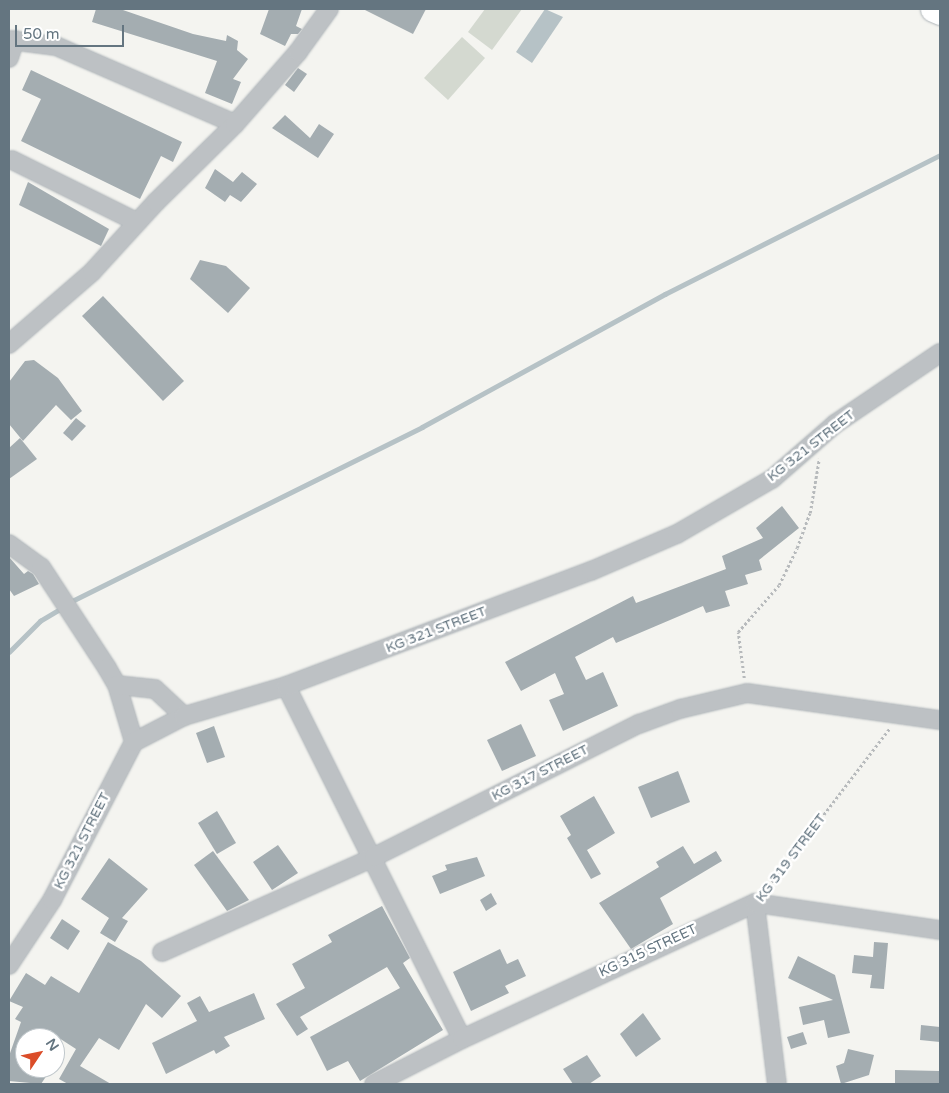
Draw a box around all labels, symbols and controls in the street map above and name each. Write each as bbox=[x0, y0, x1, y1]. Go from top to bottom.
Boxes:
scale bar bbox=[18, 15, 126, 47]
text: 50 m bbox=[23, 25, 60, 43]
street label: KG 321 STREET bbox=[764, 407, 858, 485]
street label: KG 321 STREET bbox=[383, 603, 489, 657]
street label: KG 317 STREET bbox=[489, 741, 591, 805]
street label: KG 321 STREET bbox=[50, 790, 114, 892]
street label: KG 319 STREET bbox=[752, 811, 830, 905]
street label: KG 315 STREET bbox=[596, 921, 700, 981]
north arrow bbox=[15, 1028, 65, 1078]
text: N bbox=[42, 1035, 62, 1054]

